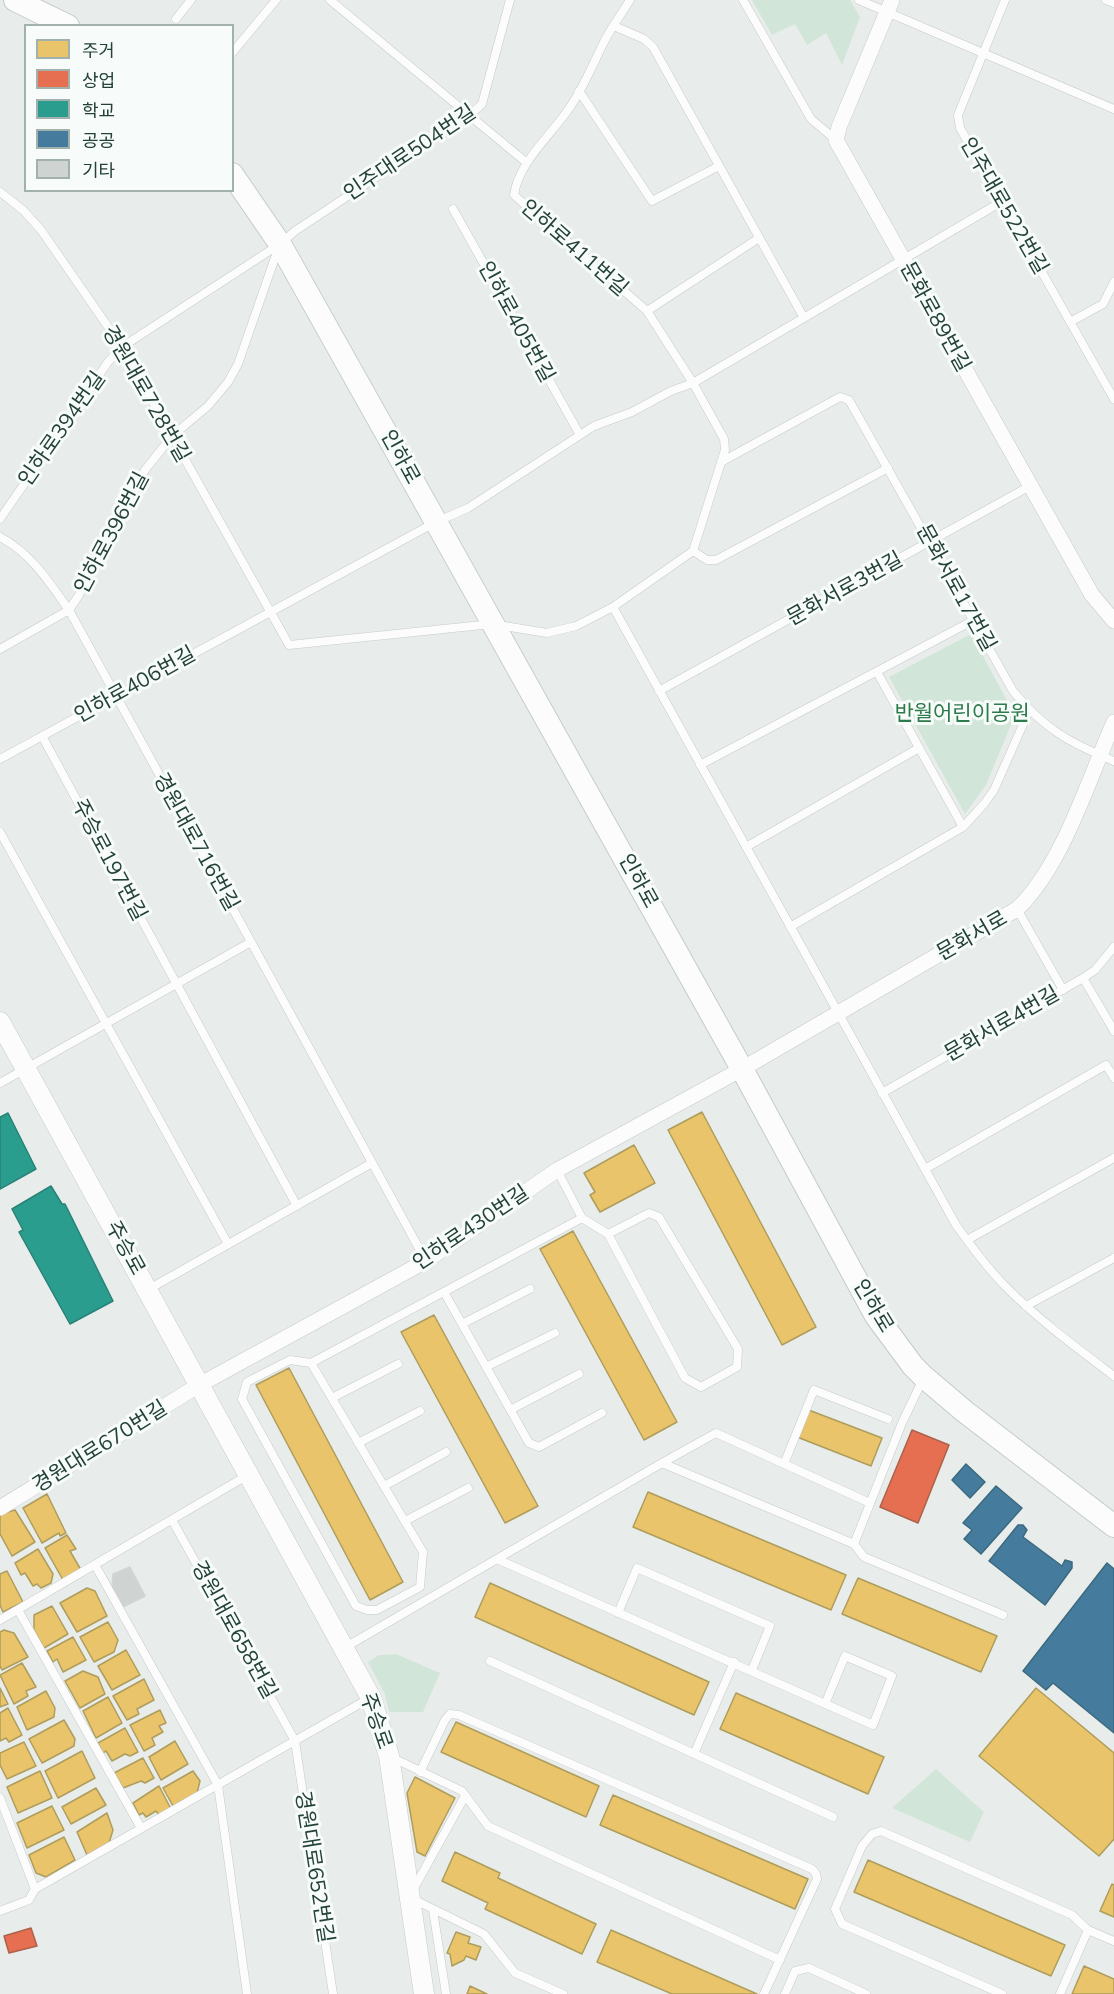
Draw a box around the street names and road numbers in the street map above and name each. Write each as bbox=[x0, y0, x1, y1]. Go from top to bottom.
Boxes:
street label: 인주대로504번길 bbox=[339, 100, 481, 206]
street label: 인주대로522번길 bbox=[955, 133, 1053, 279]
street label: 인하로411번길 bbox=[515, 194, 633, 302]
street label: 인하로405번길 bbox=[472, 257, 560, 387]
street label: 문화로89번길 bbox=[894, 258, 976, 376]
street label: 경원대로728번길 bbox=[97, 321, 195, 467]
street label: 인하로394번길 bbox=[13, 367, 111, 491]
street label: 인하로 bbox=[375, 426, 425, 488]
street label: 인하로396번길 bbox=[69, 468, 155, 598]
street label: 문화서로17번길 bbox=[911, 520, 1001, 656]
street label: 문화서로3번길 bbox=[783, 547, 907, 631]
street label: 인하로406번길 bbox=[70, 641, 200, 729]
street label: 경원대로716번길 bbox=[148, 769, 244, 915]
street label: 주승로197번길 bbox=[66, 795, 152, 925]
street label: 인하로 bbox=[613, 850, 663, 912]
street label: 문화서로 bbox=[932, 906, 1012, 966]
street label: 문화서로4번길 bbox=[940, 981, 1064, 1067]
street label: 인하로430번길 bbox=[408, 1180, 534, 1276]
street label: 주승로 bbox=[100, 1217, 150, 1279]
street label: 인하로 bbox=[847, 1275, 899, 1337]
street label: 경원대로670번길 bbox=[28, 1396, 172, 1498]
street label: 경원대로658번길 bbox=[186, 1557, 282, 1703]
street label: 주승로 bbox=[355, 1689, 397, 1753]
street label: 경원대로652번길 bbox=[290, 1789, 338, 1945]

